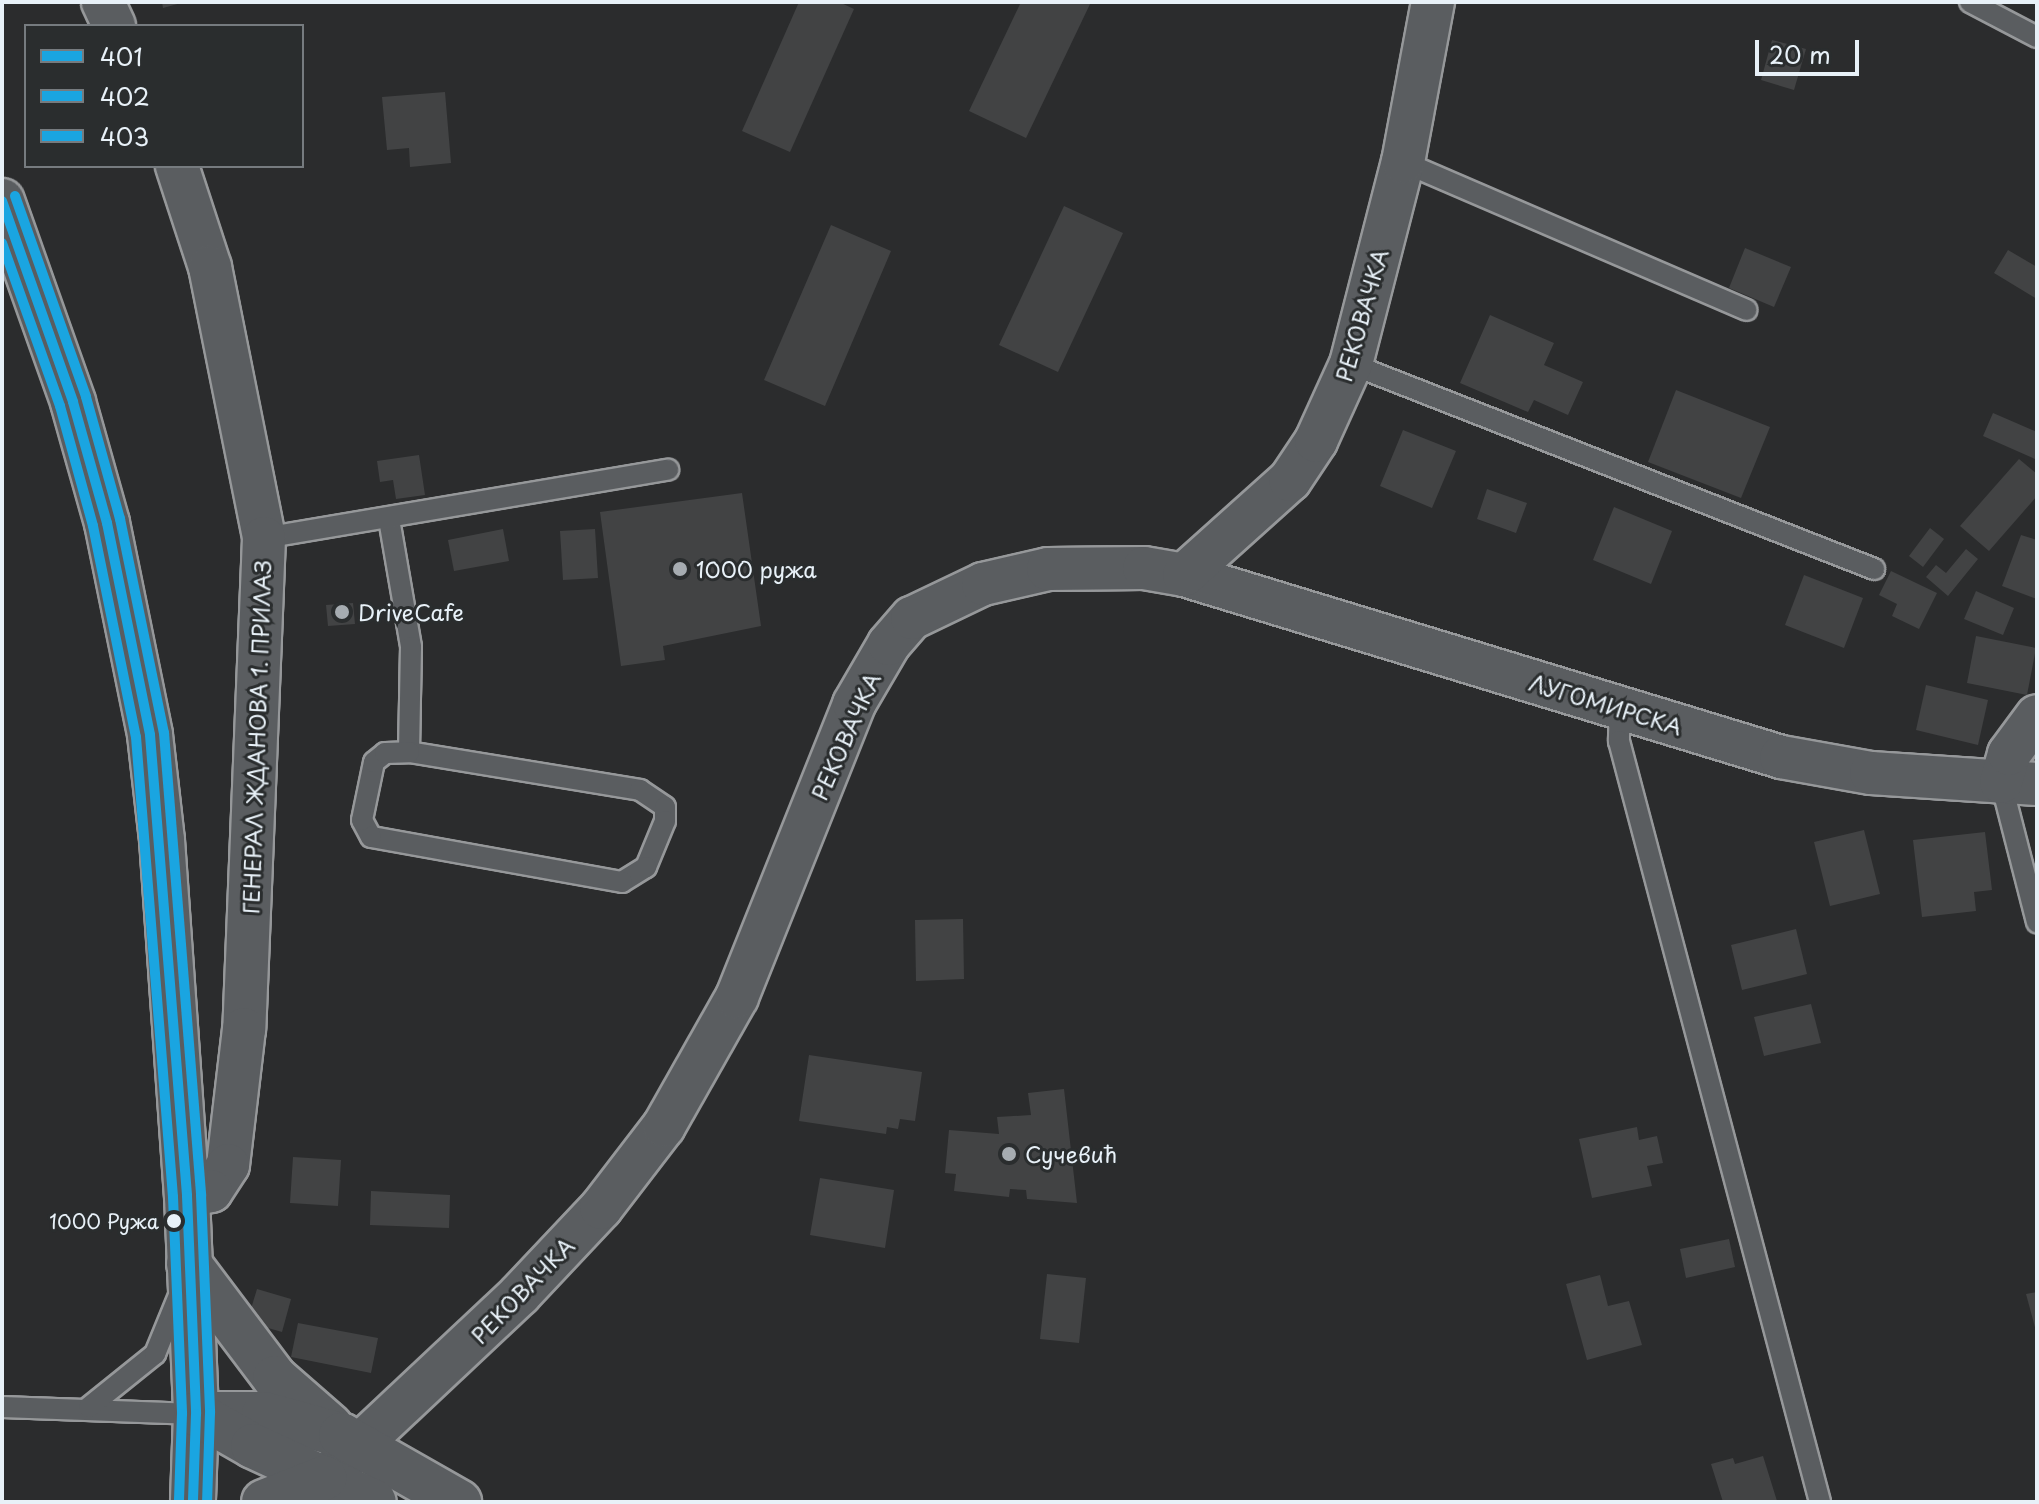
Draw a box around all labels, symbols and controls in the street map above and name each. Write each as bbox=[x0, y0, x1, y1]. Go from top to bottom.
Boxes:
legend bbox=[24, 24, 304, 168]
scale bar bbox=[1759, 24, 1863, 74]
text: 20 m bbox=[1769, 36, 1831, 72]
text: 401 bbox=[100, 38, 143, 74]
text: 402 bbox=[100, 78, 150, 114]
text: 403 bbox=[100, 118, 149, 154]
street label: РЕКОВАЧКА bbox=[1329, 246, 1393, 384]
place label: 1000 ружа bbox=[696, 556, 818, 582]
street label: ГЕНЕРАЛ ЖДАНОВА 1. ПРИЛАЗ bbox=[237, 560, 275, 914]
marker: 1000 ружа bbox=[671, 560, 689, 578]
place label: DriveCafe bbox=[358, 599, 464, 625]
marker: DriveCafe bbox=[333, 603, 351, 621]
street label: РЕКОВАЧКА bbox=[805, 668, 885, 804]
street label: ЛУГОМИРСКА bbox=[1526, 668, 1686, 740]
place label: Сучевић bbox=[1025, 1141, 1117, 1167]
marker: Сучевић bbox=[1000, 1145, 1018, 1163]
place label: 1000 Ружа bbox=[49, 1209, 159, 1233]
marker: 1000 Ружа bbox=[166, 1213, 182, 1229]
street label: РЕКОВАЧКА bbox=[465, 1232, 579, 1348]

